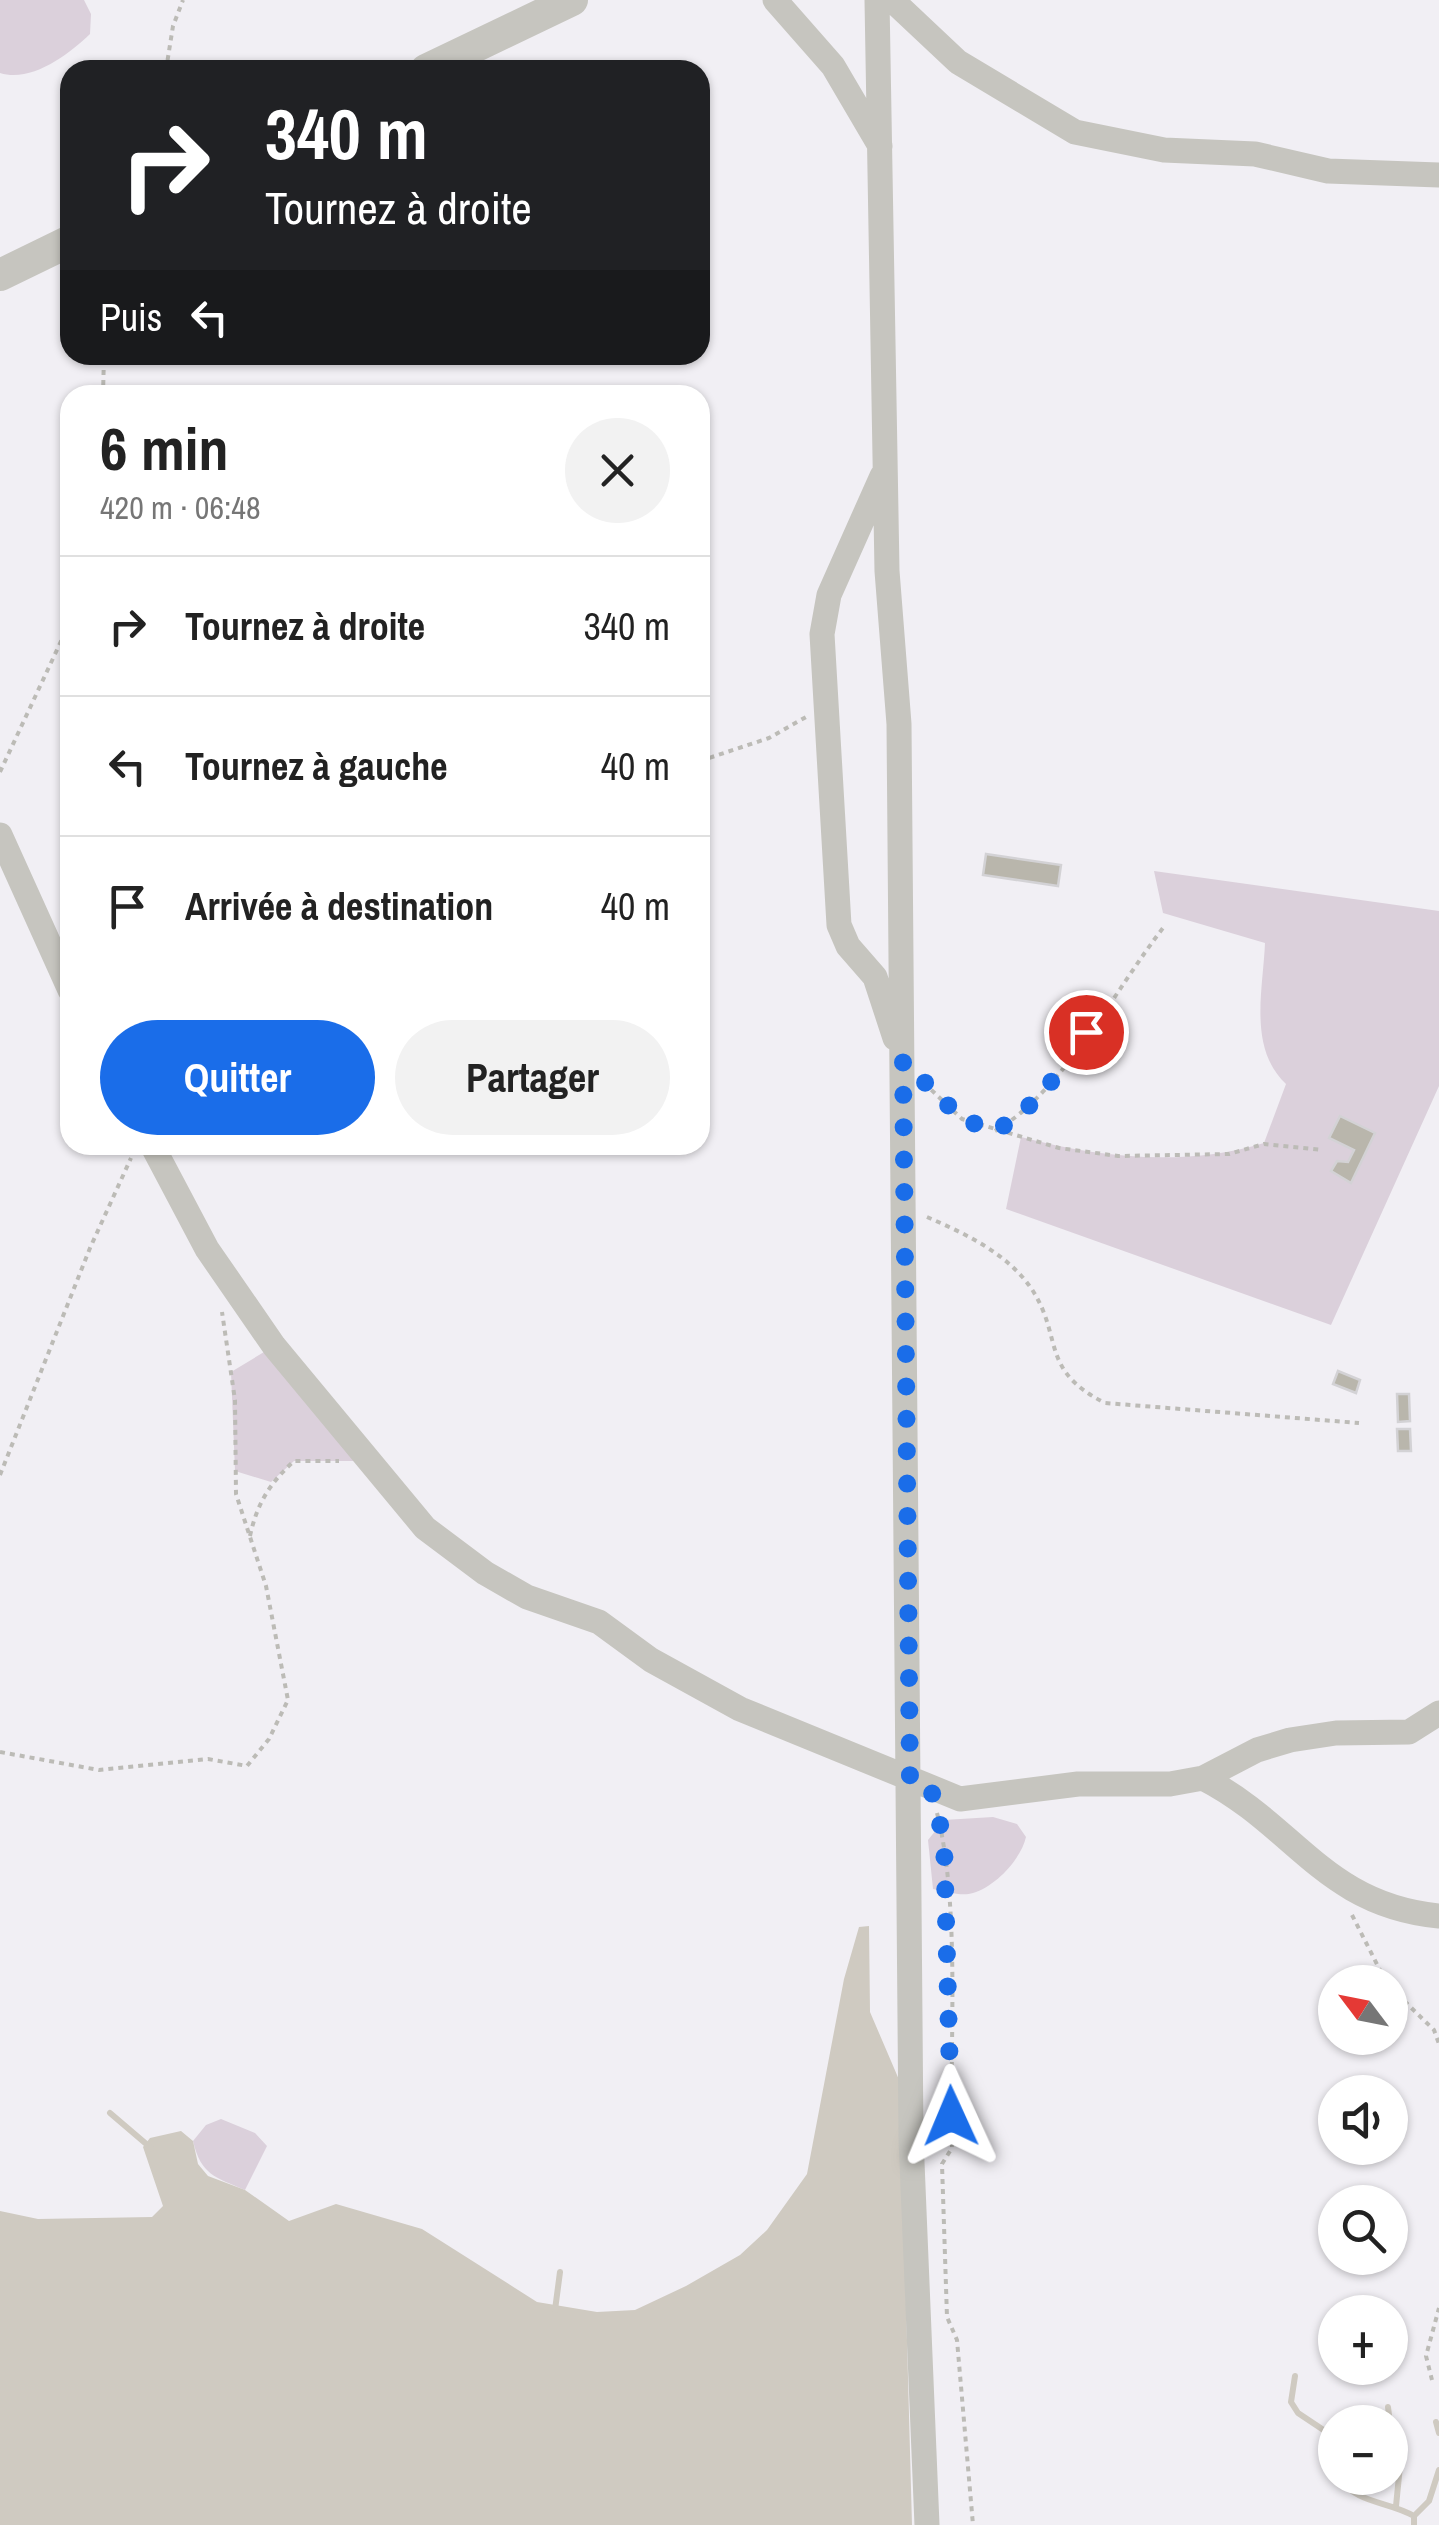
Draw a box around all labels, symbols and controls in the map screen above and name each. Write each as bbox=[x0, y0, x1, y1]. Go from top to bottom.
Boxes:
text: 340 m bbox=[265, 87, 428, 181]
icon: right bbox=[100, 100, 230, 230]
text: Tournez à droite bbox=[265, 177, 532, 238]
icon: left bbox=[182, 290, 237, 345]
text: Puis bbox=[100, 292, 162, 343]
text: 6 min bbox=[100, 408, 229, 489]
button: close bbox=[565, 418, 670, 523]
text: 420 m · 06:48 bbox=[100, 486, 260, 529]
icon: right bbox=[100, 599, 155, 654]
text: Tournez à droite bbox=[185, 601, 425, 652]
text: 340 m bbox=[583, 601, 670, 652]
icon: left bbox=[100, 739, 155, 794]
text: Tournez à gauche bbox=[185, 741, 448, 792]
text: 40 m bbox=[601, 741, 670, 792]
icon: arrive bbox=[100, 879, 155, 934]
text: Arrivée à destination bbox=[185, 881, 493, 932]
text: 40 m bbox=[601, 881, 670, 932]
pin bbox=[1044, 990, 1129, 1075]
icon: arrive bbox=[1059, 1005, 1114, 1060]
button: Quitter bbox=[100, 1020, 375, 1135]
button: Partager bbox=[395, 1020, 670, 1135]
north arrow bbox=[1318, 1965, 1408, 2055]
map controls bbox=[1318, 1965, 1408, 2495]
position arrow bbox=[899, 2064, 1003, 2168]
button: sound bbox=[1318, 2075, 1408, 2165]
button: search bbox=[1318, 2185, 1408, 2275]
button: + bbox=[1318, 2295, 1408, 2385]
button: − bbox=[1318, 2405, 1408, 2495]

